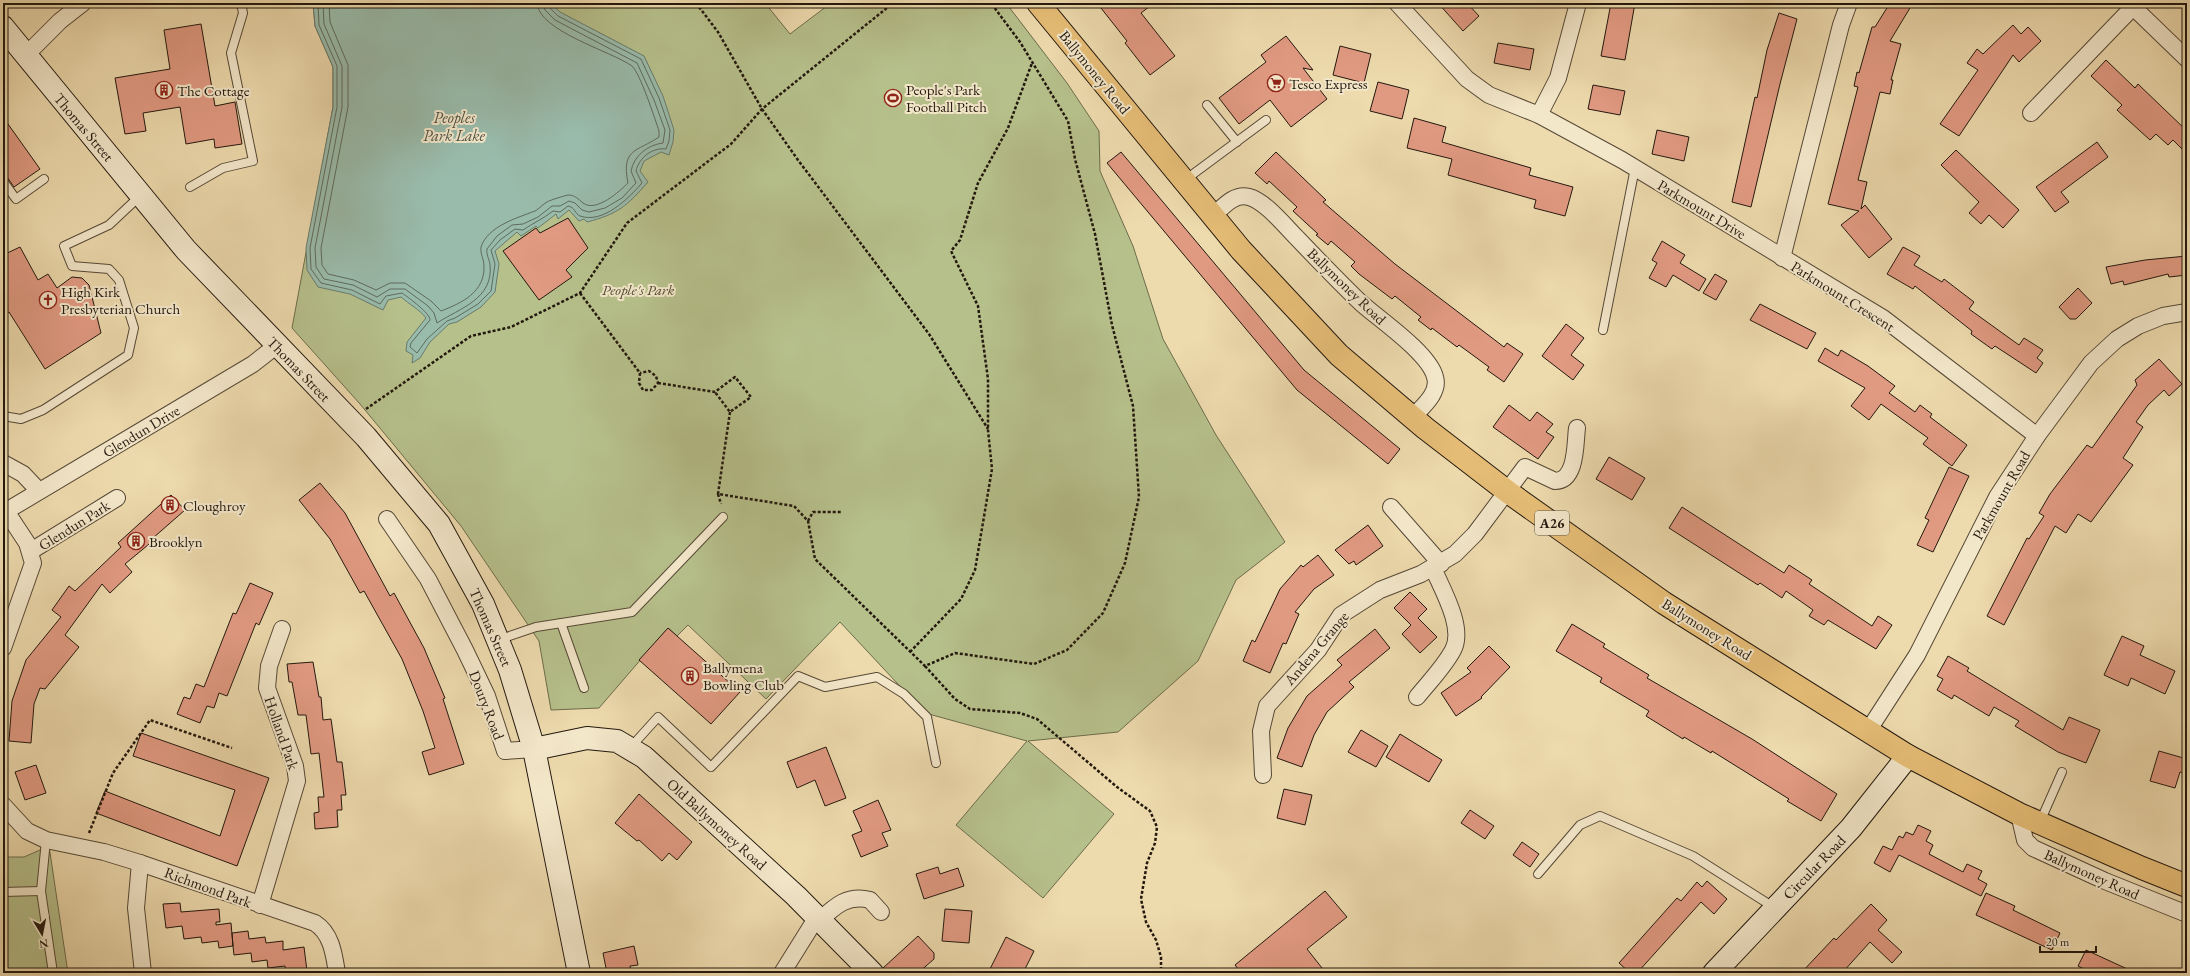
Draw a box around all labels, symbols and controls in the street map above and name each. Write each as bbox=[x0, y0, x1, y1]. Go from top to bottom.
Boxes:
street label: Ballymoney Road bbox=[1055, 26, 1135, 118]
supermarket icon: Tesco Express bbox=[1266, 73, 1286, 93]
place label: Tesco Express bbox=[1289, 74, 1368, 93]
building icon: The Cottage bbox=[154, 80, 174, 100]
place label: People's Park Football Pitch bbox=[906, 80, 987, 116]
place label: The Cottage bbox=[177, 81, 250, 100]
sports icon: People's Park Football Pitch bbox=[883, 88, 903, 108]
street label: Thomas Street bbox=[50, 89, 118, 165]
water label: Peoples Park Lake bbox=[423, 107, 486, 146]
street label: Parkmount Drive bbox=[1654, 175, 1750, 243]
street label: Ballymoney Road bbox=[1304, 244, 1391, 329]
street label: Parkmount Crescent bbox=[1788, 256, 1899, 336]
park label: People's Park bbox=[602, 280, 674, 299]
place label: High Kirk Presbyterian Church bbox=[61, 282, 180, 318]
church icon: High Kirk Presbyterian Church bbox=[38, 290, 58, 310]
street label: Thomas Street bbox=[263, 332, 335, 406]
street label: Glendun Drive bbox=[99, 400, 183, 461]
street label: Parkmount Road bbox=[1968, 447, 2034, 543]
street label: Glendun Park bbox=[35, 495, 114, 554]
building icon: Cloughroy bbox=[160, 495, 180, 515]
place label: Cloughroy bbox=[183, 496, 246, 515]
road number: A26 bbox=[1535, 511, 1569, 535]
building icon: Brooklyn bbox=[126, 531, 146, 551]
place label: Brooklyn bbox=[149, 532, 203, 551]
street label: Thomas Street bbox=[465, 585, 517, 669]
street label: Ballymoney Road bbox=[1659, 594, 1756, 664]
street label: Andena Grange bbox=[1279, 607, 1353, 690]
place label: Ballymena Bowling Club bbox=[703, 658, 784, 694]
building icon: Ballymena Bowling Club bbox=[680, 666, 700, 686]
street label: Doury Road bbox=[465, 668, 509, 743]
street label: Holland Park bbox=[261, 694, 304, 773]
street label: Old Ballymoney Road bbox=[663, 774, 771, 874]
street label: Circular Road bbox=[1779, 830, 1850, 903]
street label: Ballymoney Road bbox=[2041, 844, 2143, 904]
street label: Richmond Park bbox=[162, 862, 255, 912]
north arrow bbox=[22, 914, 62, 954]
scale bar bbox=[2040, 928, 2096, 954]
text: 20 m bbox=[2046, 934, 2070, 950]
text: N bbox=[38, 936, 49, 952]

